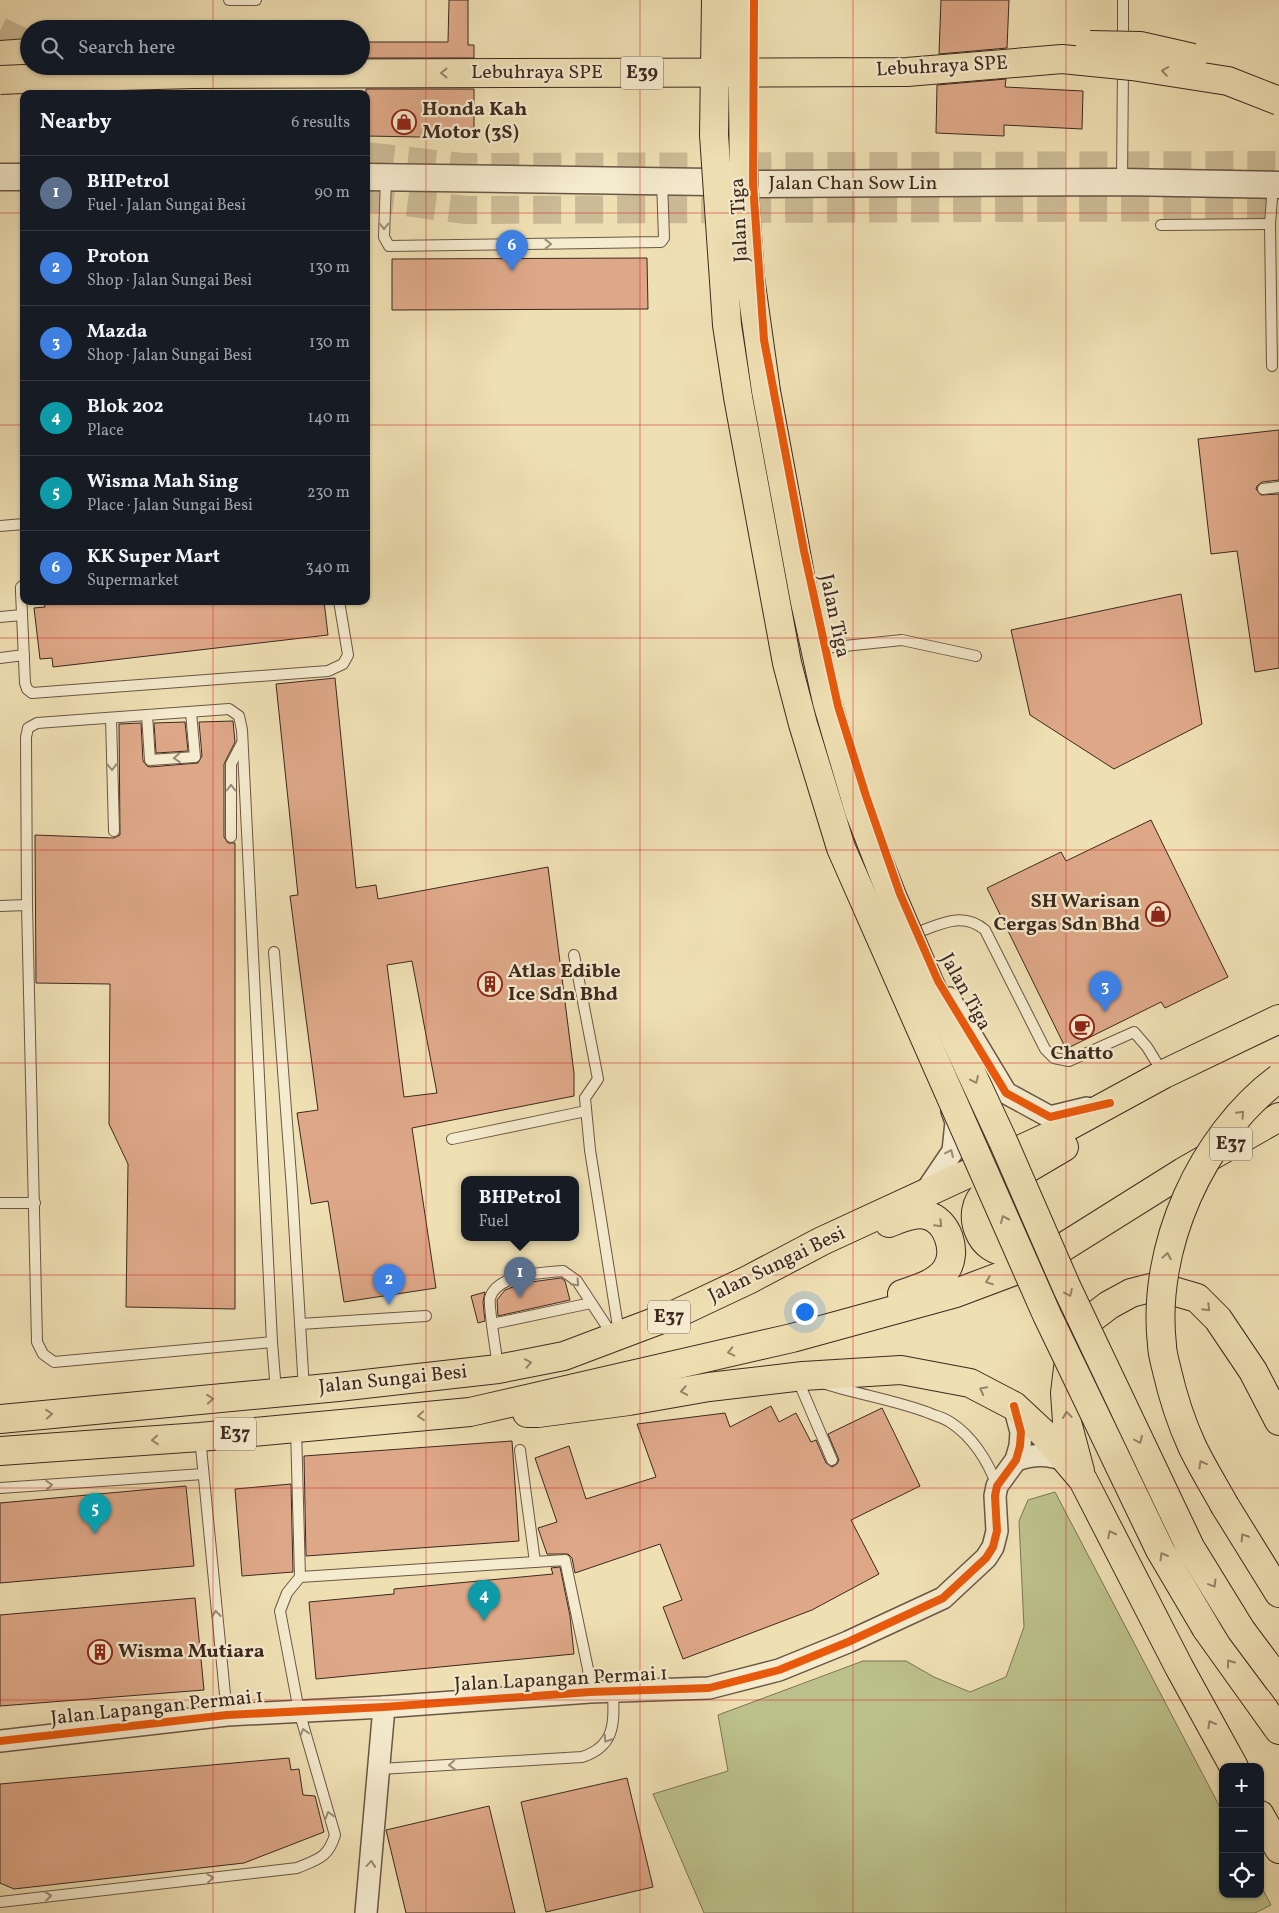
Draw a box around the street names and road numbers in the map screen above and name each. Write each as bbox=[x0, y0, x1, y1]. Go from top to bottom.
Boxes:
street label: Lebuhraya SPE bbox=[875, 50, 1009, 84]
road number: E39 bbox=[621, 56, 663, 90]
street label: Lebuhraya SPE bbox=[471, 59, 603, 87]
street label: Jalan Chan Sow Lin bbox=[769, 170, 937, 198]
street label: Jalan Tiga bbox=[724, 177, 756, 263]
street label: Jalan Tiga bbox=[811, 572, 857, 660]
street label: Jalan Tiga bbox=[932, 948, 998, 1036]
road number: E37 bbox=[1210, 1128, 1252, 1160]
street label: Jalan Sungai Besi bbox=[704, 1220, 850, 1310]
road number: E37 bbox=[648, 1300, 690, 1334]
street label: Jalan Sungai Besi bbox=[317, 1358, 469, 1402]
road number: E37 bbox=[214, 1418, 256, 1450]
street label: Jalan Lapangan Permai 1 bbox=[454, 1660, 668, 1700]
street label: Jalan Lapangan Permai 1 bbox=[49, 1683, 265, 1733]

